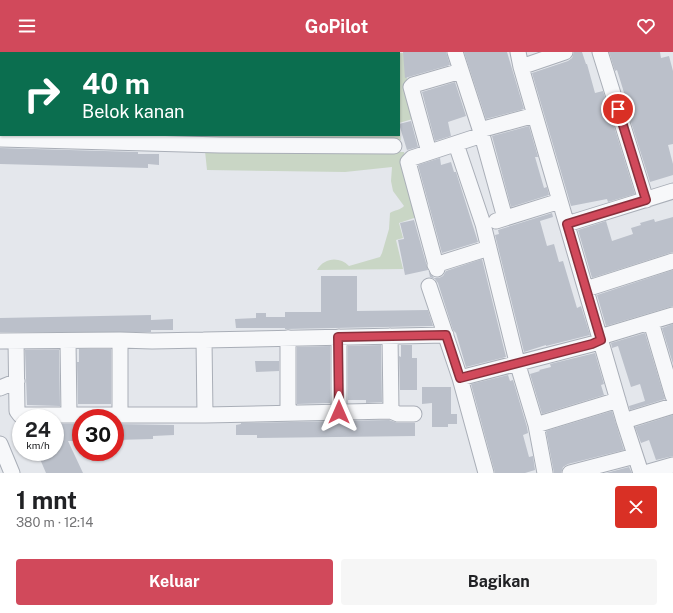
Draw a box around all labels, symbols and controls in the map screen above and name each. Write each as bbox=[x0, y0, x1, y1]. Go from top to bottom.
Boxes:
icon: menu bbox=[16, 15, 38, 37]
icon: heart bbox=[635, 15, 657, 37]
text: GoPilot bbox=[305, 16, 368, 37]
text: 40 m bbox=[82, 67, 150, 100]
icon: right bbox=[16, 68, 68, 120]
pin bbox=[601, 92, 635, 126]
icon: arrive bbox=[607, 98, 629, 120]
text: Belok kanan bbox=[82, 101, 185, 122]
position arrow bbox=[318, 391, 360, 433]
speed limit sign: 30 bbox=[72, 409, 124, 461]
text: 24 bbox=[25, 418, 51, 442]
text: km/h bbox=[26, 439, 50, 451]
text: 1 mnt bbox=[16, 486, 77, 514]
button: close bbox=[615, 486, 657, 528]
text: 380 m · 12:14 bbox=[16, 515, 93, 530]
button: Keluar bbox=[16, 559, 333, 605]
button: Bagikan bbox=[341, 559, 657, 605]

